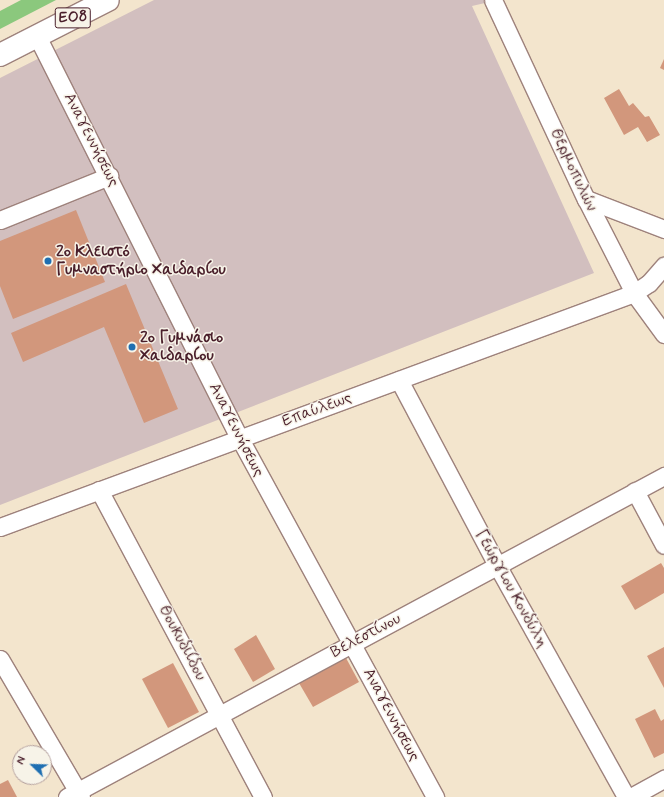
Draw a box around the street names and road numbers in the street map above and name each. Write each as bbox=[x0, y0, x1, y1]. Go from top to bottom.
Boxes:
road number: ΕΟ8 bbox=[54, 5, 92, 31]
street label: Αναγεννήσεως bbox=[59, 90, 123, 190]
street label: Θερμοπυλών bbox=[545, 126, 601, 214]
street label: Αναγεννήσεως bbox=[204, 380, 268, 480]
street label: Επαύλεως bbox=[280, 389, 354, 431]
street label: Γεώργιου Κονδύλη bbox=[471, 527, 551, 651]
street label: Θουκυδιίδου bbox=[154, 602, 210, 684]
street label: Βελεστίνου bbox=[328, 610, 404, 662]
street label: Αναγεννήσεως bbox=[358, 665, 424, 765]

